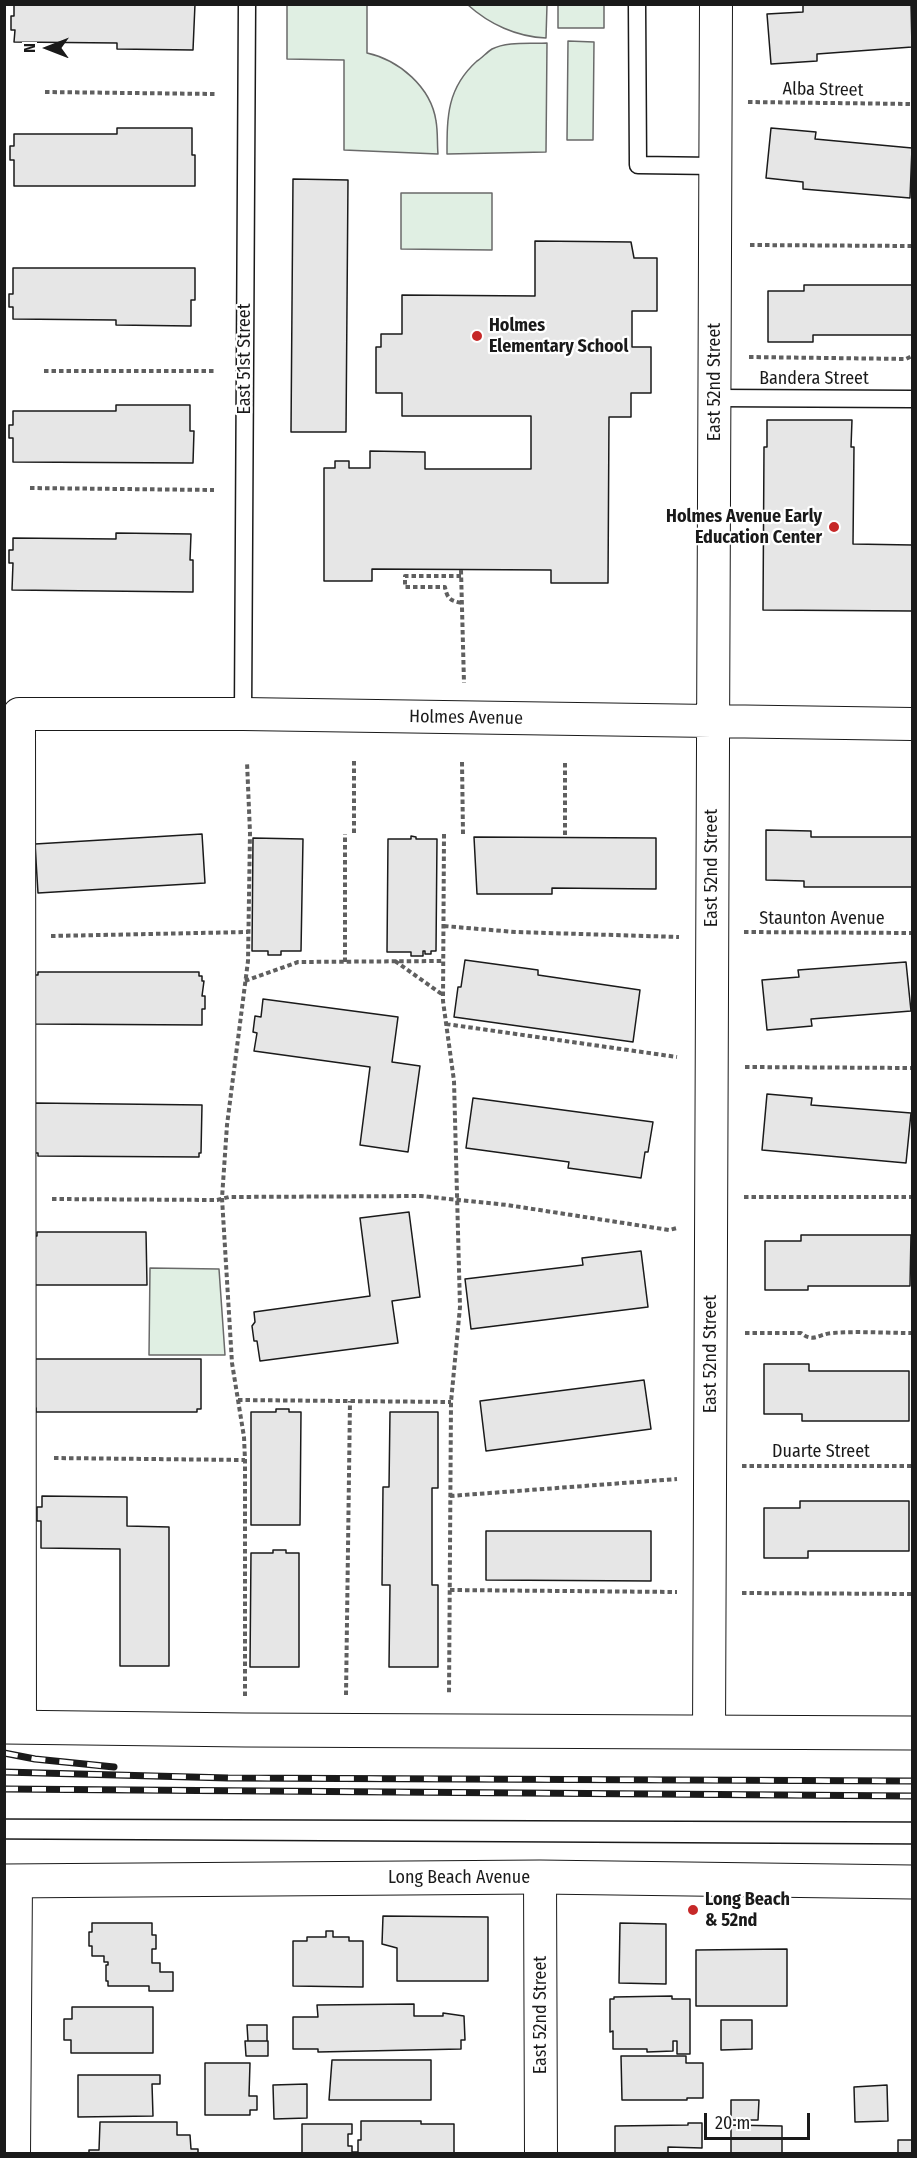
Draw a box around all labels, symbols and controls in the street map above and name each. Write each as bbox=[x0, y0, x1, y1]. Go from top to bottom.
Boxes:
north arrow bbox=[18, 18, 78, 78]
text: N bbox=[20, 43, 39, 53]
street label: Alba Street bbox=[782, 78, 864, 102]
street label: East 51st Street bbox=[234, 303, 256, 415]
place label: Holmes Elementary School bbox=[489, 315, 628, 358]
street label: East 52nd Street bbox=[704, 323, 726, 441]
marker: Holmes Elementary School bbox=[470, 329, 484, 343]
street label: Bandera Street bbox=[759, 368, 869, 390]
place label: Holmes Avenue Early Education Center bbox=[666, 506, 822, 548]
marker: Holmes Avenue Early Education Center bbox=[827, 520, 841, 534]
street label: Holmes Avenue bbox=[409, 706, 523, 730]
street label: East 52nd Street bbox=[701, 809, 723, 927]
street label: Staunton Avenue bbox=[759, 908, 885, 930]
street label: East 52nd Street bbox=[700, 1295, 722, 1413]
street label: Duarte Street bbox=[772, 1441, 870, 1463]
street label: Long Beach Avenue bbox=[388, 1867, 530, 1889]
place label: Long Beach & 52nd bbox=[705, 1889, 790, 1932]
marker: Long Beach & 52nd bbox=[686, 1903, 700, 1917]
street label: East 52nd Street bbox=[530, 1956, 552, 2074]
scale bar bbox=[707, 2101, 814, 2139]
text: 20 m bbox=[715, 2112, 750, 2134]

